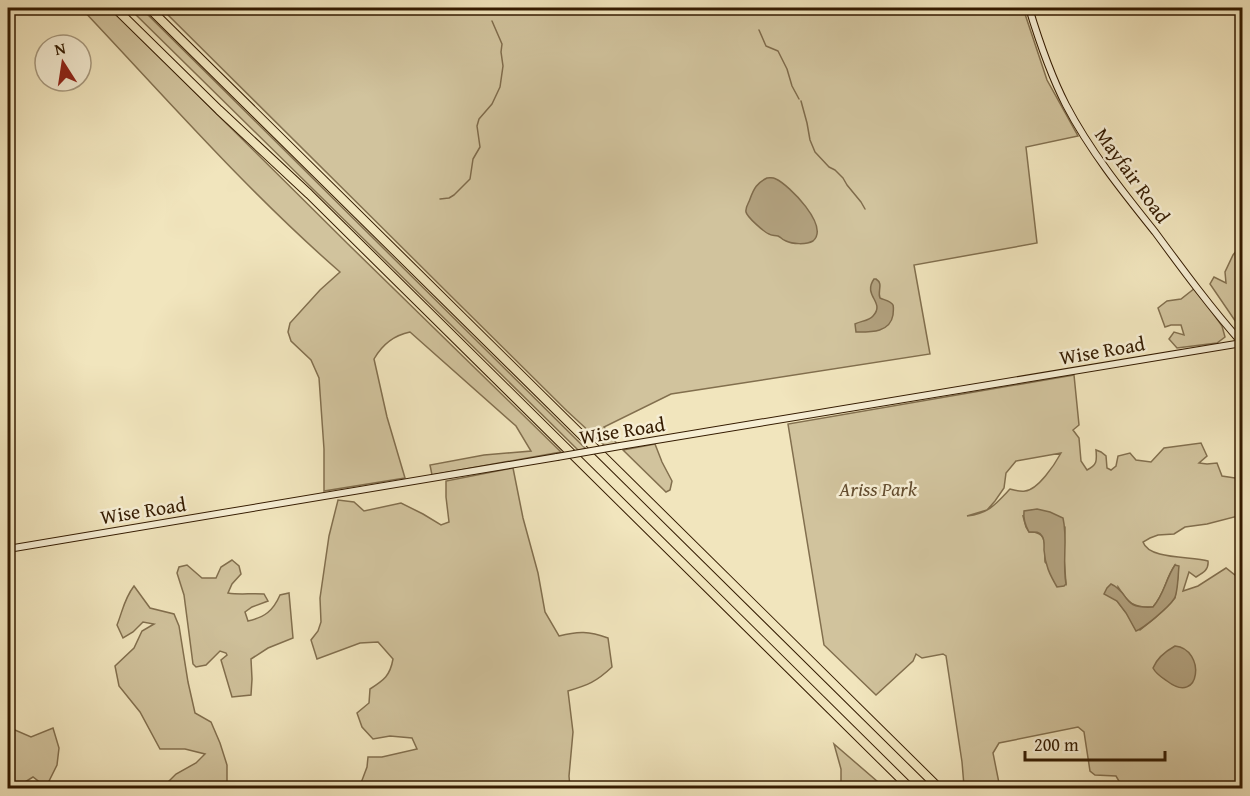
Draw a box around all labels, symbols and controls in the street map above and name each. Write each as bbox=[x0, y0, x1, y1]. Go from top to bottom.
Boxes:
north arrow bbox=[33, 33, 93, 93]
text: N bbox=[52, 35, 68, 61]
street label: Mayfair Road bbox=[1088, 121, 1178, 229]
street label: Wise Road bbox=[1057, 328, 1147, 372]
street label: Wise Road bbox=[577, 409, 667, 451]
park label: Ariss Park bbox=[838, 474, 918, 503]
street label: Wise Road bbox=[98, 489, 188, 531]
scale bar bbox=[1025, 724, 1164, 762]
text: 200 m bbox=[1034, 731, 1079, 758]

